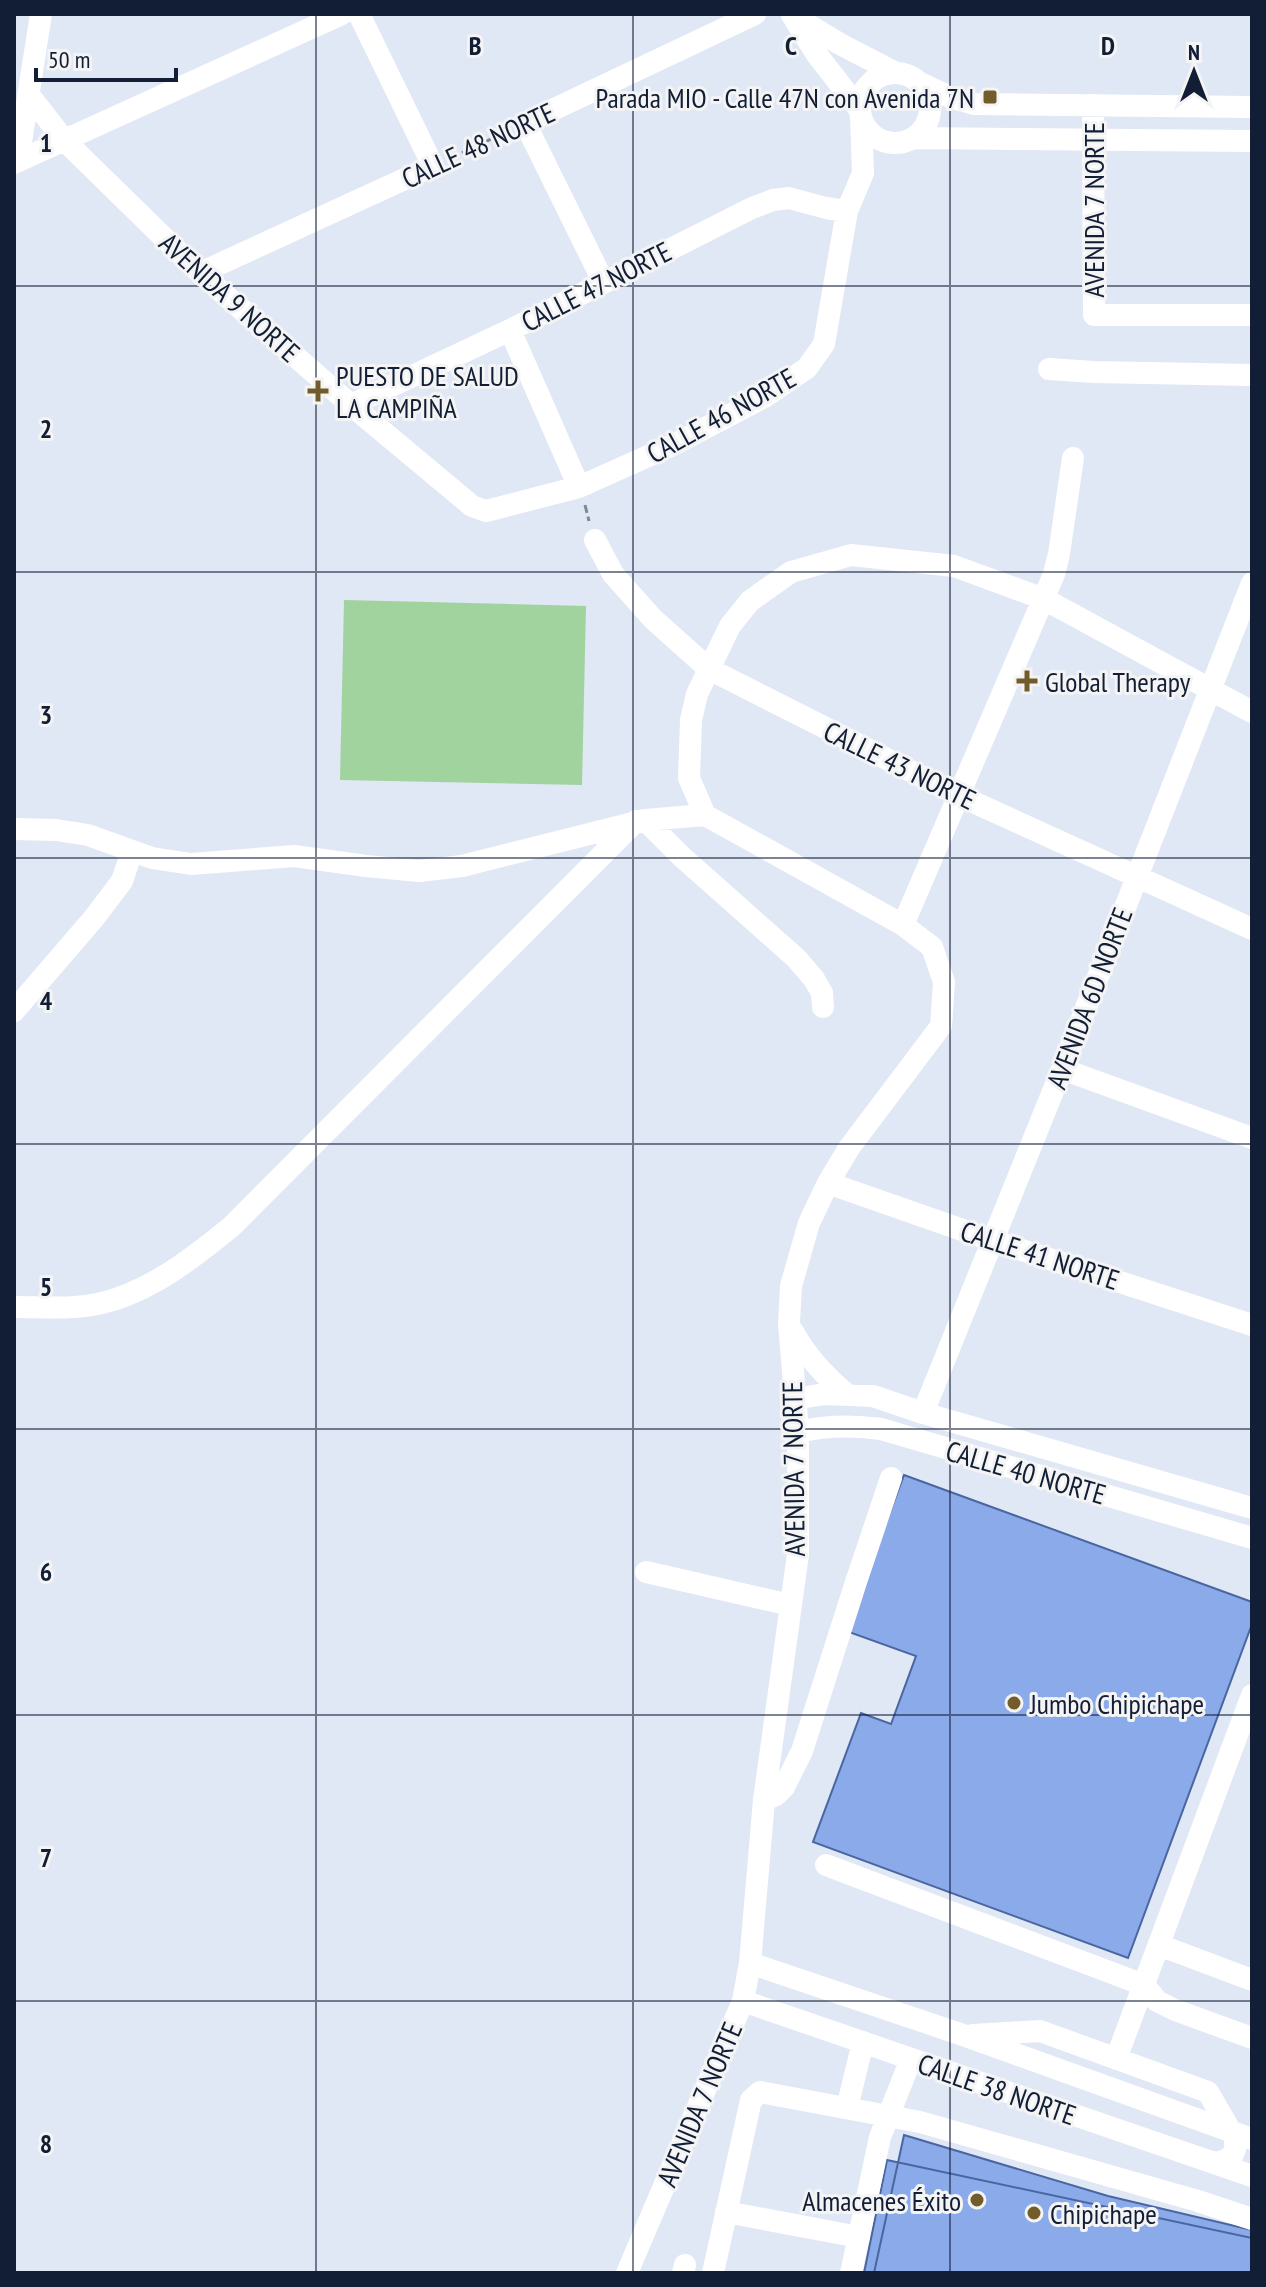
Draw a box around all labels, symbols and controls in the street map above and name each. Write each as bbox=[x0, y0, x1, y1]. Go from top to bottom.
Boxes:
text: B bbox=[469, 29, 482, 62]
text: C bbox=[785, 29, 797, 62]
text: D bbox=[1101, 29, 1115, 62]
scale bar bbox=[36, 32, 176, 82]
north arrow bbox=[1154, 32, 1234, 112]
text: N bbox=[1188, 38, 1200, 66]
text: 50 m bbox=[48, 44, 90, 75]
place label: Parada MIO - Calle 47N con Avenida 7N bbox=[596, 79, 974, 116]
marker: Parada MIO - Calle 47N con Avenida 7N bbox=[981, 88, 999, 106]
street label: CALLE 48 NORTE bbox=[396, 93, 560, 197]
street label: AVENIDA 7 NORTE bbox=[1075, 122, 1112, 298]
text: 1 bbox=[40, 126, 52, 159]
street label: AVENIDA 9 NORTE bbox=[152, 224, 308, 370]
street label: CALLE 47 NORTE bbox=[515, 232, 677, 340]
place label: PUESTO DE SALUD LA CAMPIÑA bbox=[336, 357, 519, 426]
street label: CALLE 46 NORTE bbox=[640, 359, 802, 471]
marker: PUESTO DE SALUD LA CAMPIÑA bbox=[307, 380, 329, 402]
text: 2 bbox=[40, 412, 52, 445]
place label: Global Therapy bbox=[1045, 663, 1191, 700]
marker: Global Therapy bbox=[1016, 670, 1038, 692]
text: 3 bbox=[40, 698, 52, 731]
street label: CALLE 43 NORTE bbox=[818, 712, 982, 818]
street label: AVENIDA 6D NORTE bbox=[1037, 902, 1141, 1094]
text: 4 bbox=[40, 984, 53, 1017]
street label: CALLE 41 NORTE bbox=[956, 1212, 1124, 1298]
text: 5 bbox=[40, 1270, 52, 1303]
street label: AVENIDA 7 NORTE bbox=[773, 1381, 813, 1557]
street label: CALLE 40 NORTE bbox=[942, 1432, 1110, 1512]
text: 6 bbox=[40, 1555, 52, 1588]
place label: Jumbo Chipichape bbox=[1029, 1685, 1204, 1722]
marker: Jumbo Chipichape bbox=[1005, 1694, 1023, 1712]
text: 7 bbox=[40, 1841, 52, 1874]
street label: AVENIDA 7 NORTE bbox=[648, 2016, 750, 2192]
street label: CALLE 38 NORTE bbox=[913, 2045, 1081, 2133]
text: 8 bbox=[40, 2127, 52, 2160]
place label: Almacenes Éxito bbox=[802, 2182, 961, 2219]
marker: Almacenes Éxito bbox=[968, 2191, 986, 2209]
place label: Chipichape bbox=[1050, 2195, 1157, 2232]
marker: Chipichape bbox=[1025, 2204, 1043, 2222]

